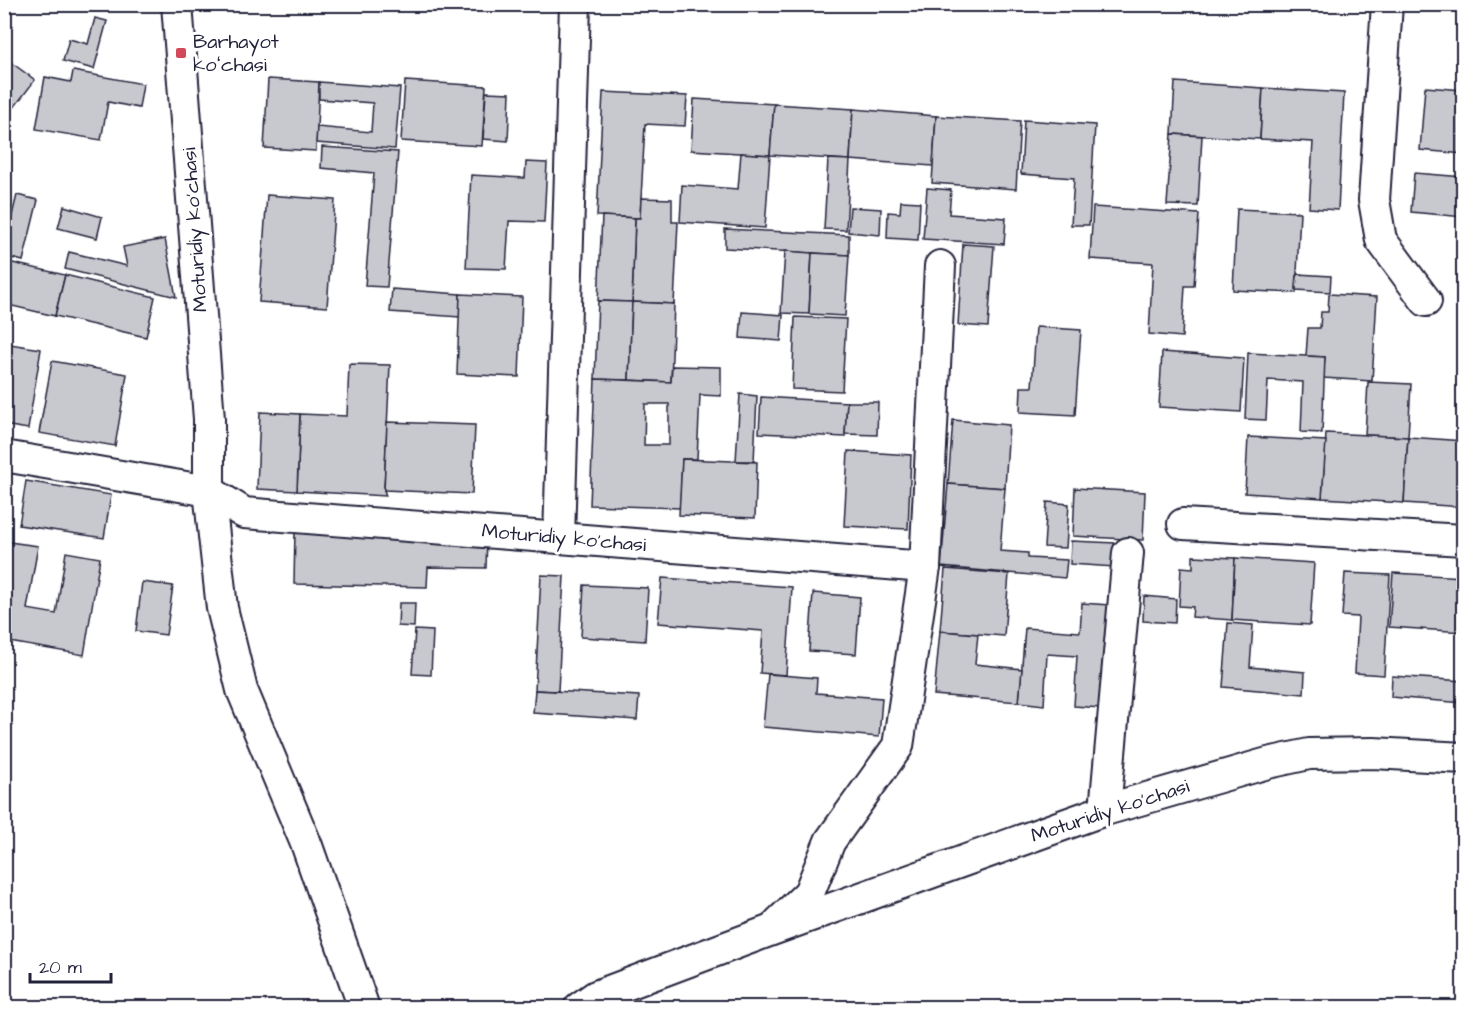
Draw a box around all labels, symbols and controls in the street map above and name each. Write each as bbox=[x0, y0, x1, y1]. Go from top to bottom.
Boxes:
place label: Barhayot koʻchasi bbox=[193, 28, 279, 79]
marker: Barhayot koʻchasi bbox=[174, 46, 188, 60]
street label: Moturidiy ko'chasi bbox=[175, 147, 216, 313]
street label: Moturidiy ko'chasi bbox=[481, 517, 647, 560]
street label: Moturidiy ko'chasi bbox=[1027, 772, 1193, 851]
scale bar bbox=[30, 946, 111, 984]
text: 20 m bbox=[39, 955, 82, 980]

